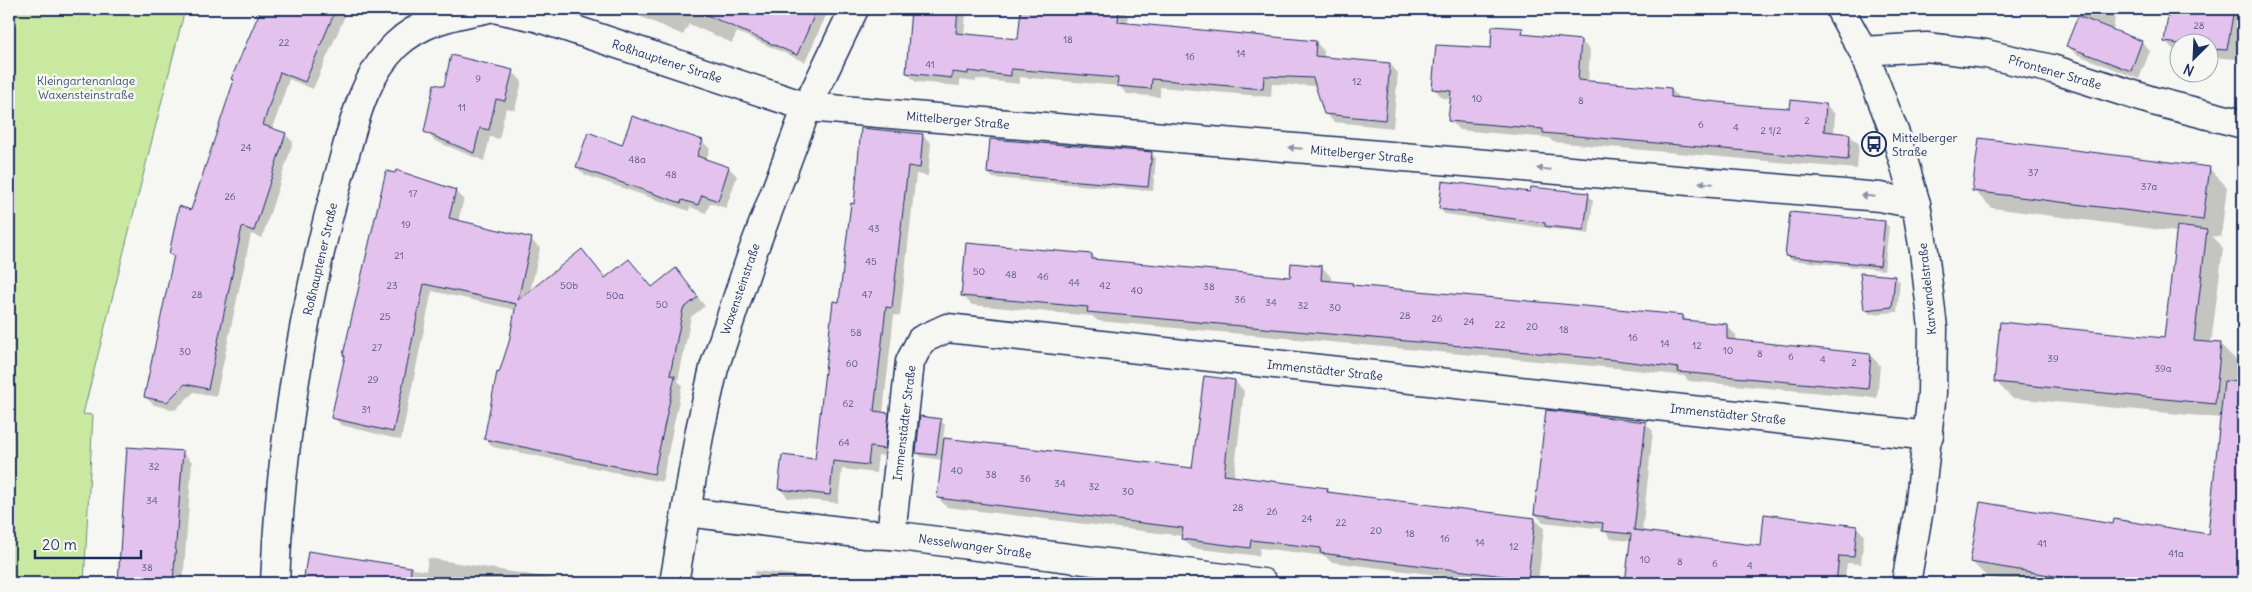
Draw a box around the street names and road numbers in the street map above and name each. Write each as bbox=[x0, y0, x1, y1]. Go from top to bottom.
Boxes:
street label: Roßhauptener Straße bbox=[610, 36, 724, 86]
street label: Pfrontener Straße bbox=[2007, 52, 2103, 92]
street label: Mittelberger Straße bbox=[906, 108, 1010, 132]
street label: Mittelberger Straße bbox=[1310, 142, 1414, 166]
street label: Roßhauptener Straße bbox=[300, 201, 340, 317]
street label: Waxensteinstraße bbox=[717, 241, 763, 337]
street label: Karwendelstraße bbox=[1915, 242, 1939, 336]
street label: Immenstädter Straße bbox=[1266, 356, 1384, 384]
street label: Immenstädter Straße bbox=[889, 364, 919, 482]
street label: Immenstädter Straße bbox=[1669, 400, 1787, 428]
street label: Nesselwanger Straße bbox=[918, 531, 1032, 561]

